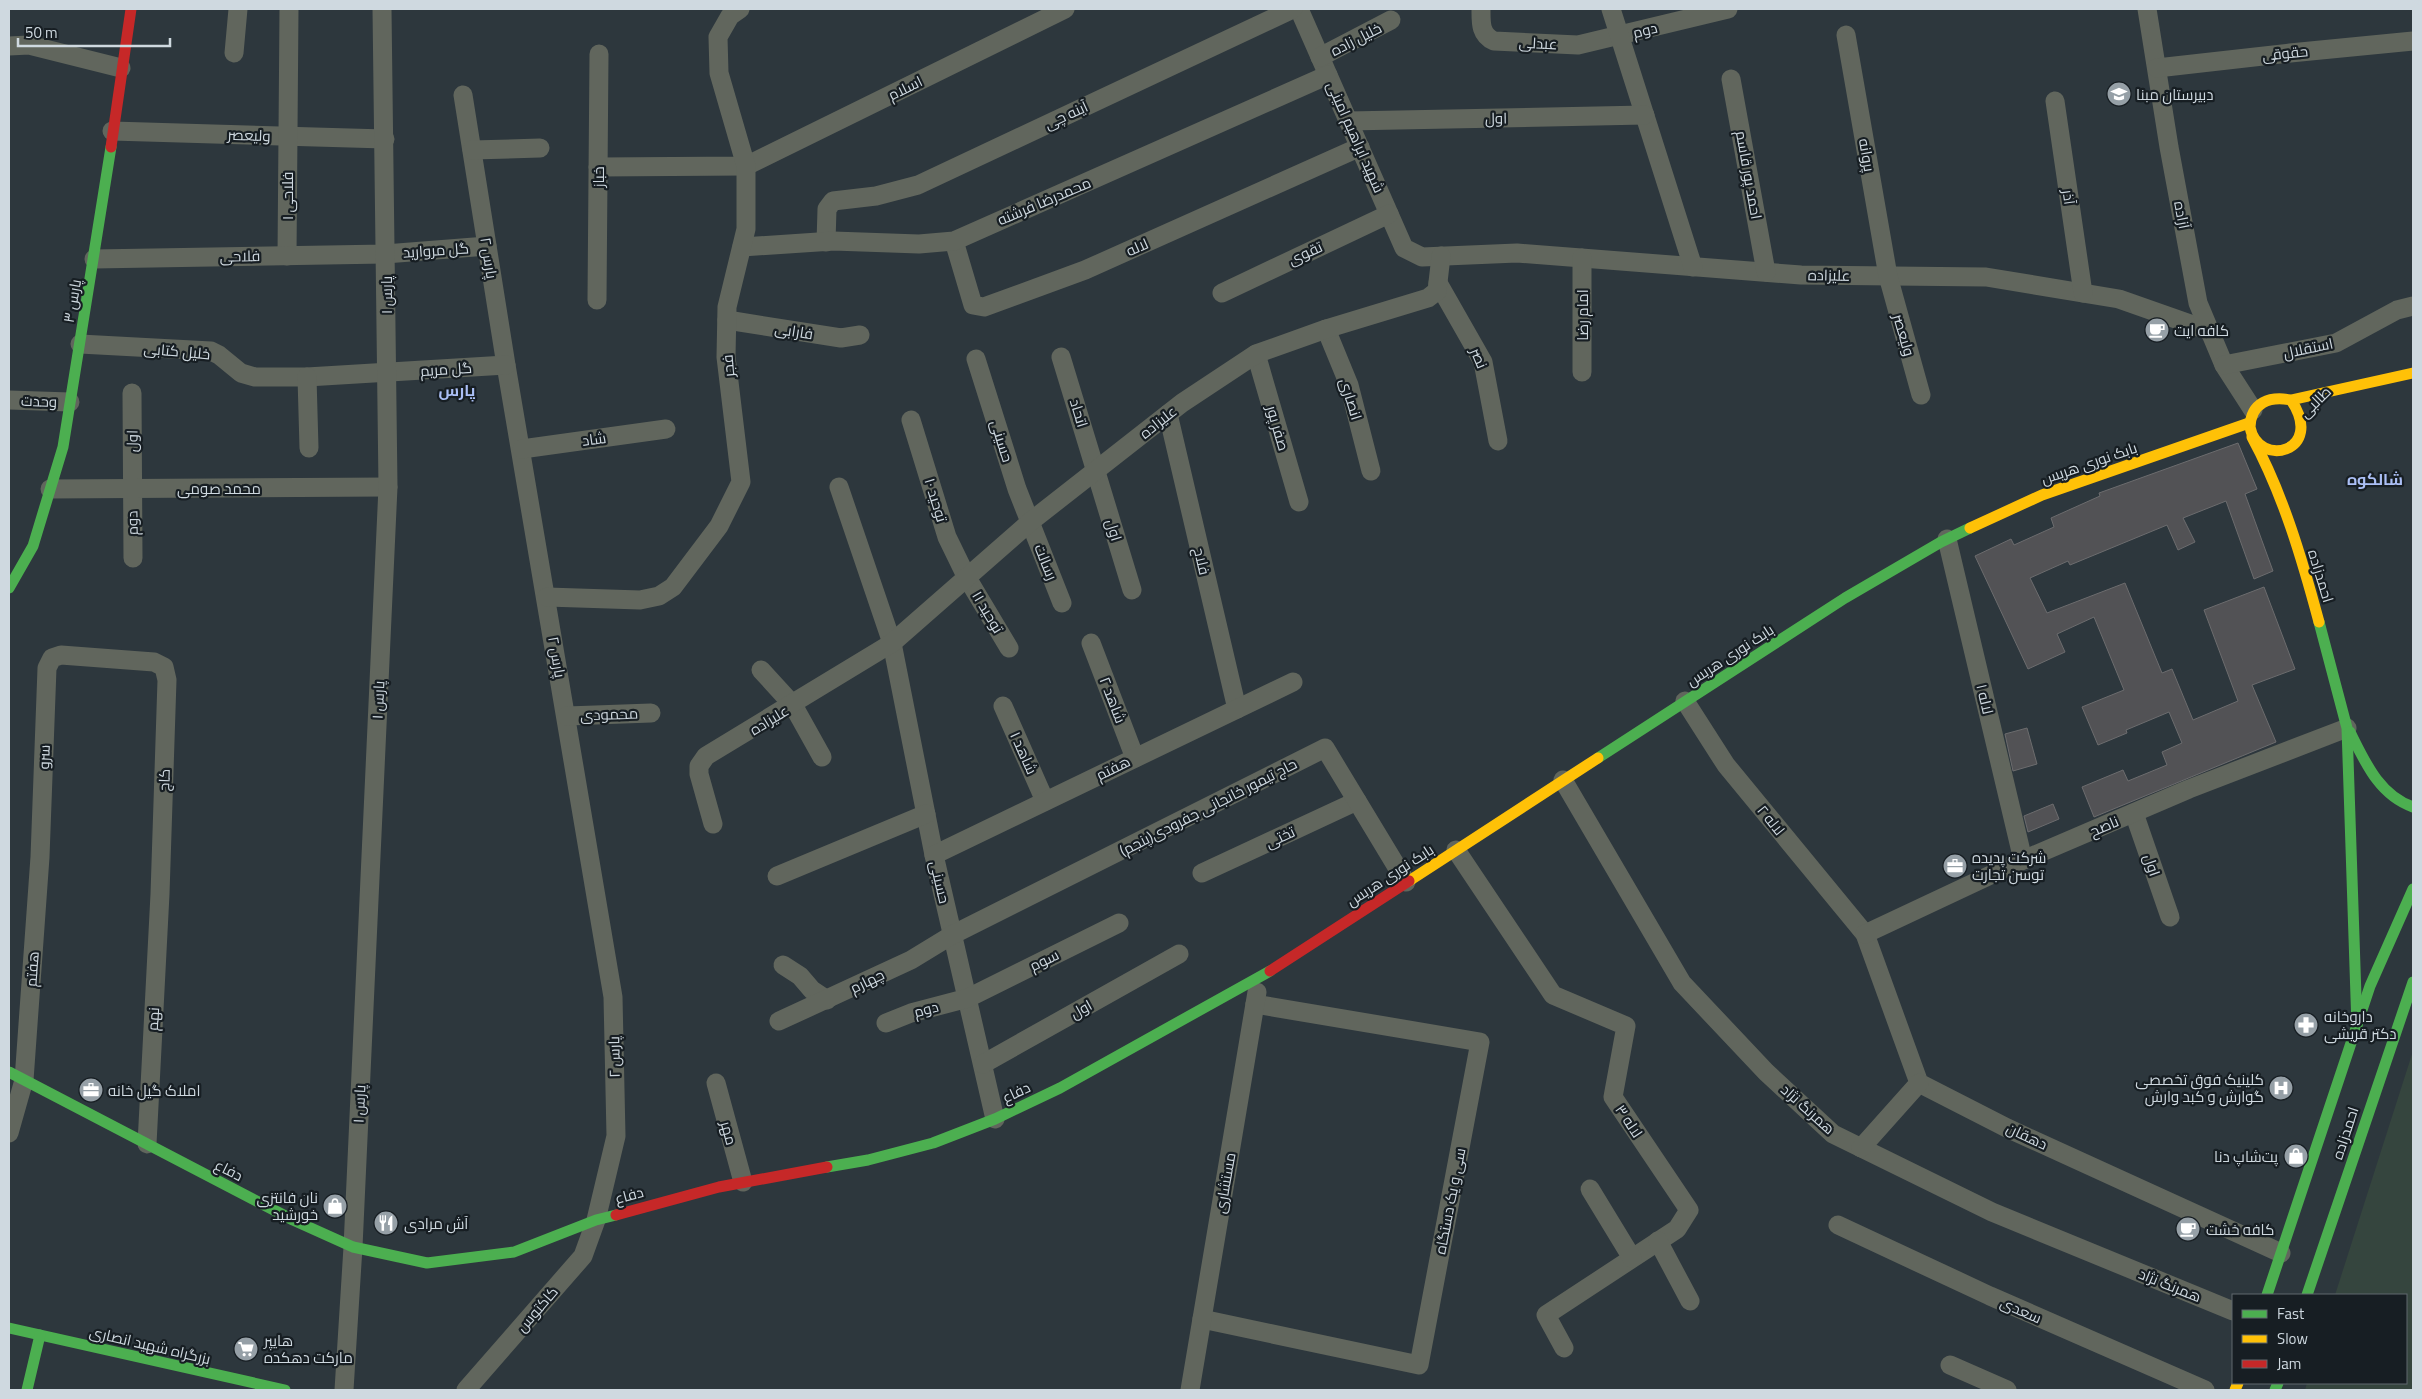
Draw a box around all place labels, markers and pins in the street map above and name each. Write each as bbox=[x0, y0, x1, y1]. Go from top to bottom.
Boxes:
school or university icon: دبیرستان مبنا bbox=[2106, 81, 2132, 107]
place label: دبیرستان مبنا bbox=[2136, 83, 2214, 106]
cafe icon: کافه ایت bbox=[2144, 317, 2170, 343]
place label: کافه ایت bbox=[2174, 319, 2229, 342]
place label: شرکت پدیده توسن تجارت bbox=[1972, 846, 2046, 886]
office icon: شرکت پدیده توسن تجارت bbox=[1942, 853, 1968, 879]
place label: داروخانه دکتر قریشی bbox=[2324, 1005, 2397, 1045]
pharmacy icon: داروخانه دکتر قریشی bbox=[2293, 1012, 2319, 1038]
place label: کلینیک فوق تخصصی گوارش و کبد وارش bbox=[2135, 1068, 2264, 1108]
hospital icon: کلینیک فوق تخصصی گوارش و کبد وارش bbox=[2268, 1075, 2294, 1101]
office icon: املاک گیل خانه bbox=[78, 1077, 104, 1103]
place label: املاک گیل خانه bbox=[108, 1079, 201, 1102]
shop icon: پت‌شاپ دنا bbox=[2283, 1143, 2309, 1169]
place label: پت‌شاپ دنا bbox=[2214, 1145, 2278, 1168]
place label: نان فانتزی خورشید bbox=[256, 1186, 318, 1226]
shop icon: نان فانتزی خورشید bbox=[322, 1193, 348, 1219]
restaurant icon: آش مرادی bbox=[373, 1210, 399, 1236]
place label: آش مرادی bbox=[404, 1212, 468, 1235]
cafe icon: کافه خشت bbox=[2175, 1216, 2201, 1242]
place label: کافه خشت bbox=[2206, 1218, 2274, 1241]
place label: هایپر مارکت دهکده bbox=[263, 1329, 353, 1369]
supermarket icon: هایپر مارکت دهکده bbox=[233, 1336, 259, 1362]

